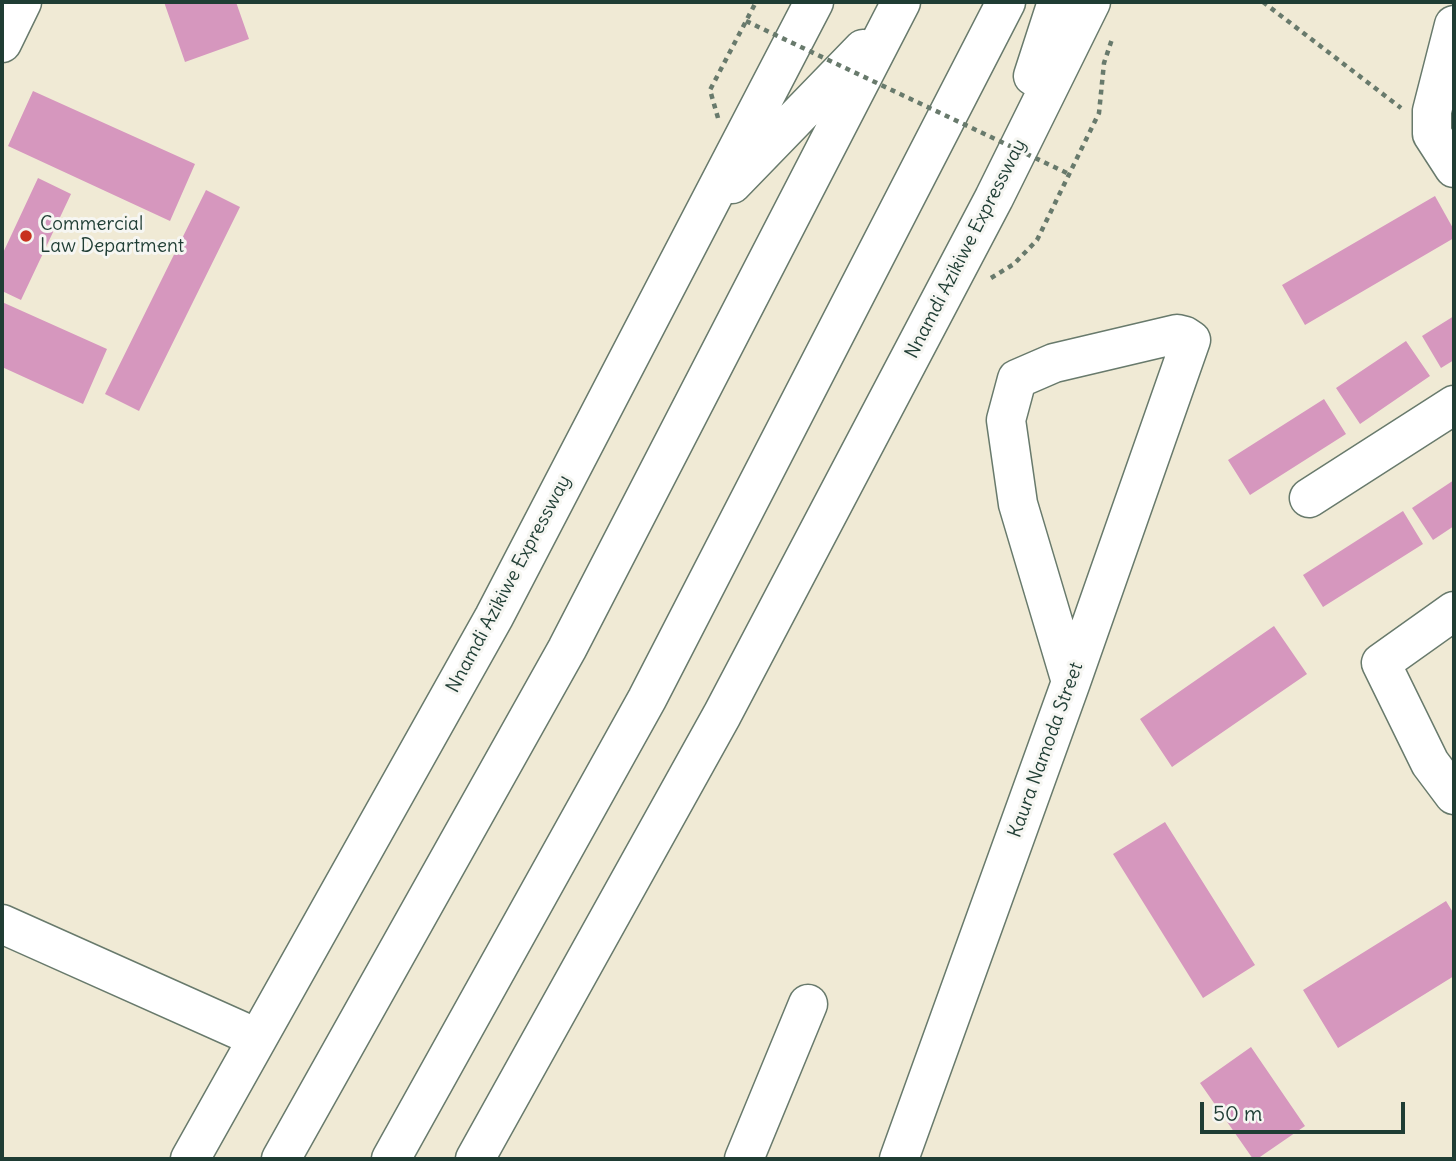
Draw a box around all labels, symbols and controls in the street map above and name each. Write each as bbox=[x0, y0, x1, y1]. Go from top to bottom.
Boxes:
street label: Nnamdi Azikiwe Expressway bbox=[901, 135, 1031, 363]
place label: Commercial Law Department bbox=[40, 214, 184, 258]
marker: Commercial Law Department bbox=[18, 228, 34, 244]
street label: Nnamdi Azikiwe Expressway bbox=[442, 471, 576, 697]
street label: Kaura Namoda Street bbox=[1004, 659, 1088, 841]
scale bar bbox=[1204, 1088, 1409, 1132]
text: 50 m bbox=[1213, 1100, 1262, 1127]

